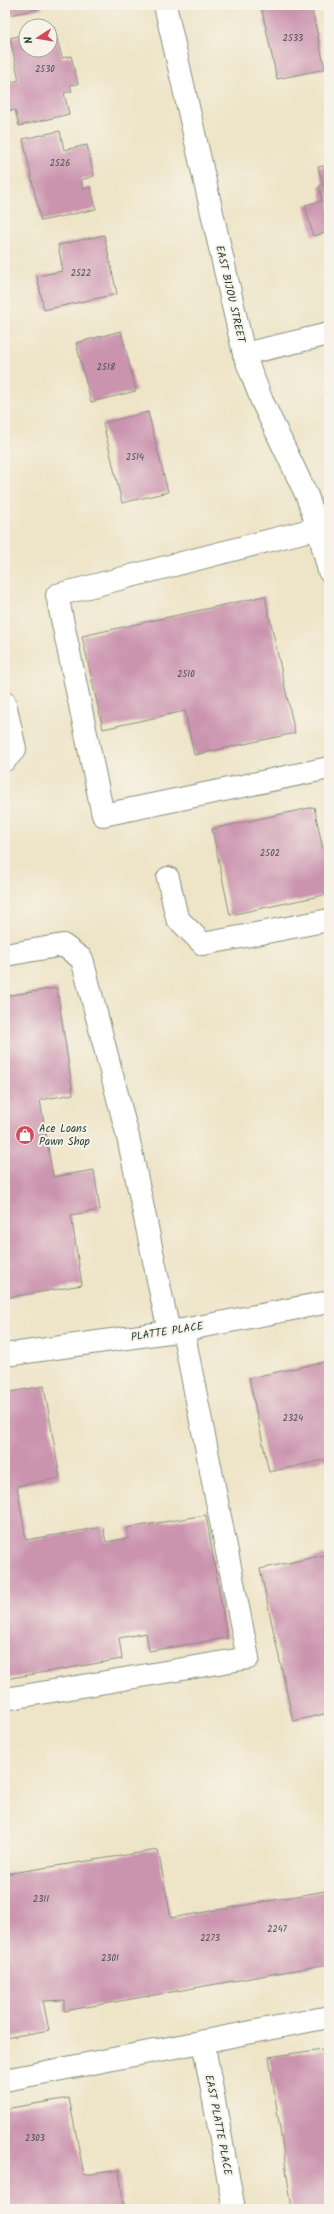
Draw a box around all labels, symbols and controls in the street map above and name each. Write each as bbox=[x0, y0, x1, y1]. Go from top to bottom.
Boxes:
north arrow bbox=[18, 18, 58, 58]
house number: 2533 bbox=[283, 31, 303, 46]
text: N bbox=[20, 35, 39, 45]
house number: 2530 bbox=[35, 62, 55, 77]
house number: 2526 bbox=[50, 156, 70, 171]
street label: EAST BIJOU STREET bbox=[210, 244, 250, 346]
house number: 2522 bbox=[71, 266, 91, 281]
house number: 2518 bbox=[97, 360, 116, 375]
house number: 2514 bbox=[126, 450, 144, 465]
house number: 2510 bbox=[177, 667, 195, 682]
house number: 2502 bbox=[260, 846, 280, 861]
place label: Ace Loans Pawn Shop bbox=[39, 1120, 91, 1151]
shop icon: Ace Loans Pawn Shop bbox=[14, 1124, 36, 1146]
street label: PLATTE PLACE bbox=[130, 1317, 205, 1347]
house number: 2324 bbox=[283, 1411, 303, 1426]
house number: 2311 bbox=[33, 1892, 49, 1907]
house number: 2247 bbox=[267, 1922, 288, 1937]
house number: 2273 bbox=[200, 1931, 220, 1946]
house number: 2301 bbox=[101, 1951, 119, 1966]
street label: EAST PLATTE PLACE bbox=[199, 2073, 237, 2177]
house number: 2303 bbox=[25, 2131, 45, 2146]

